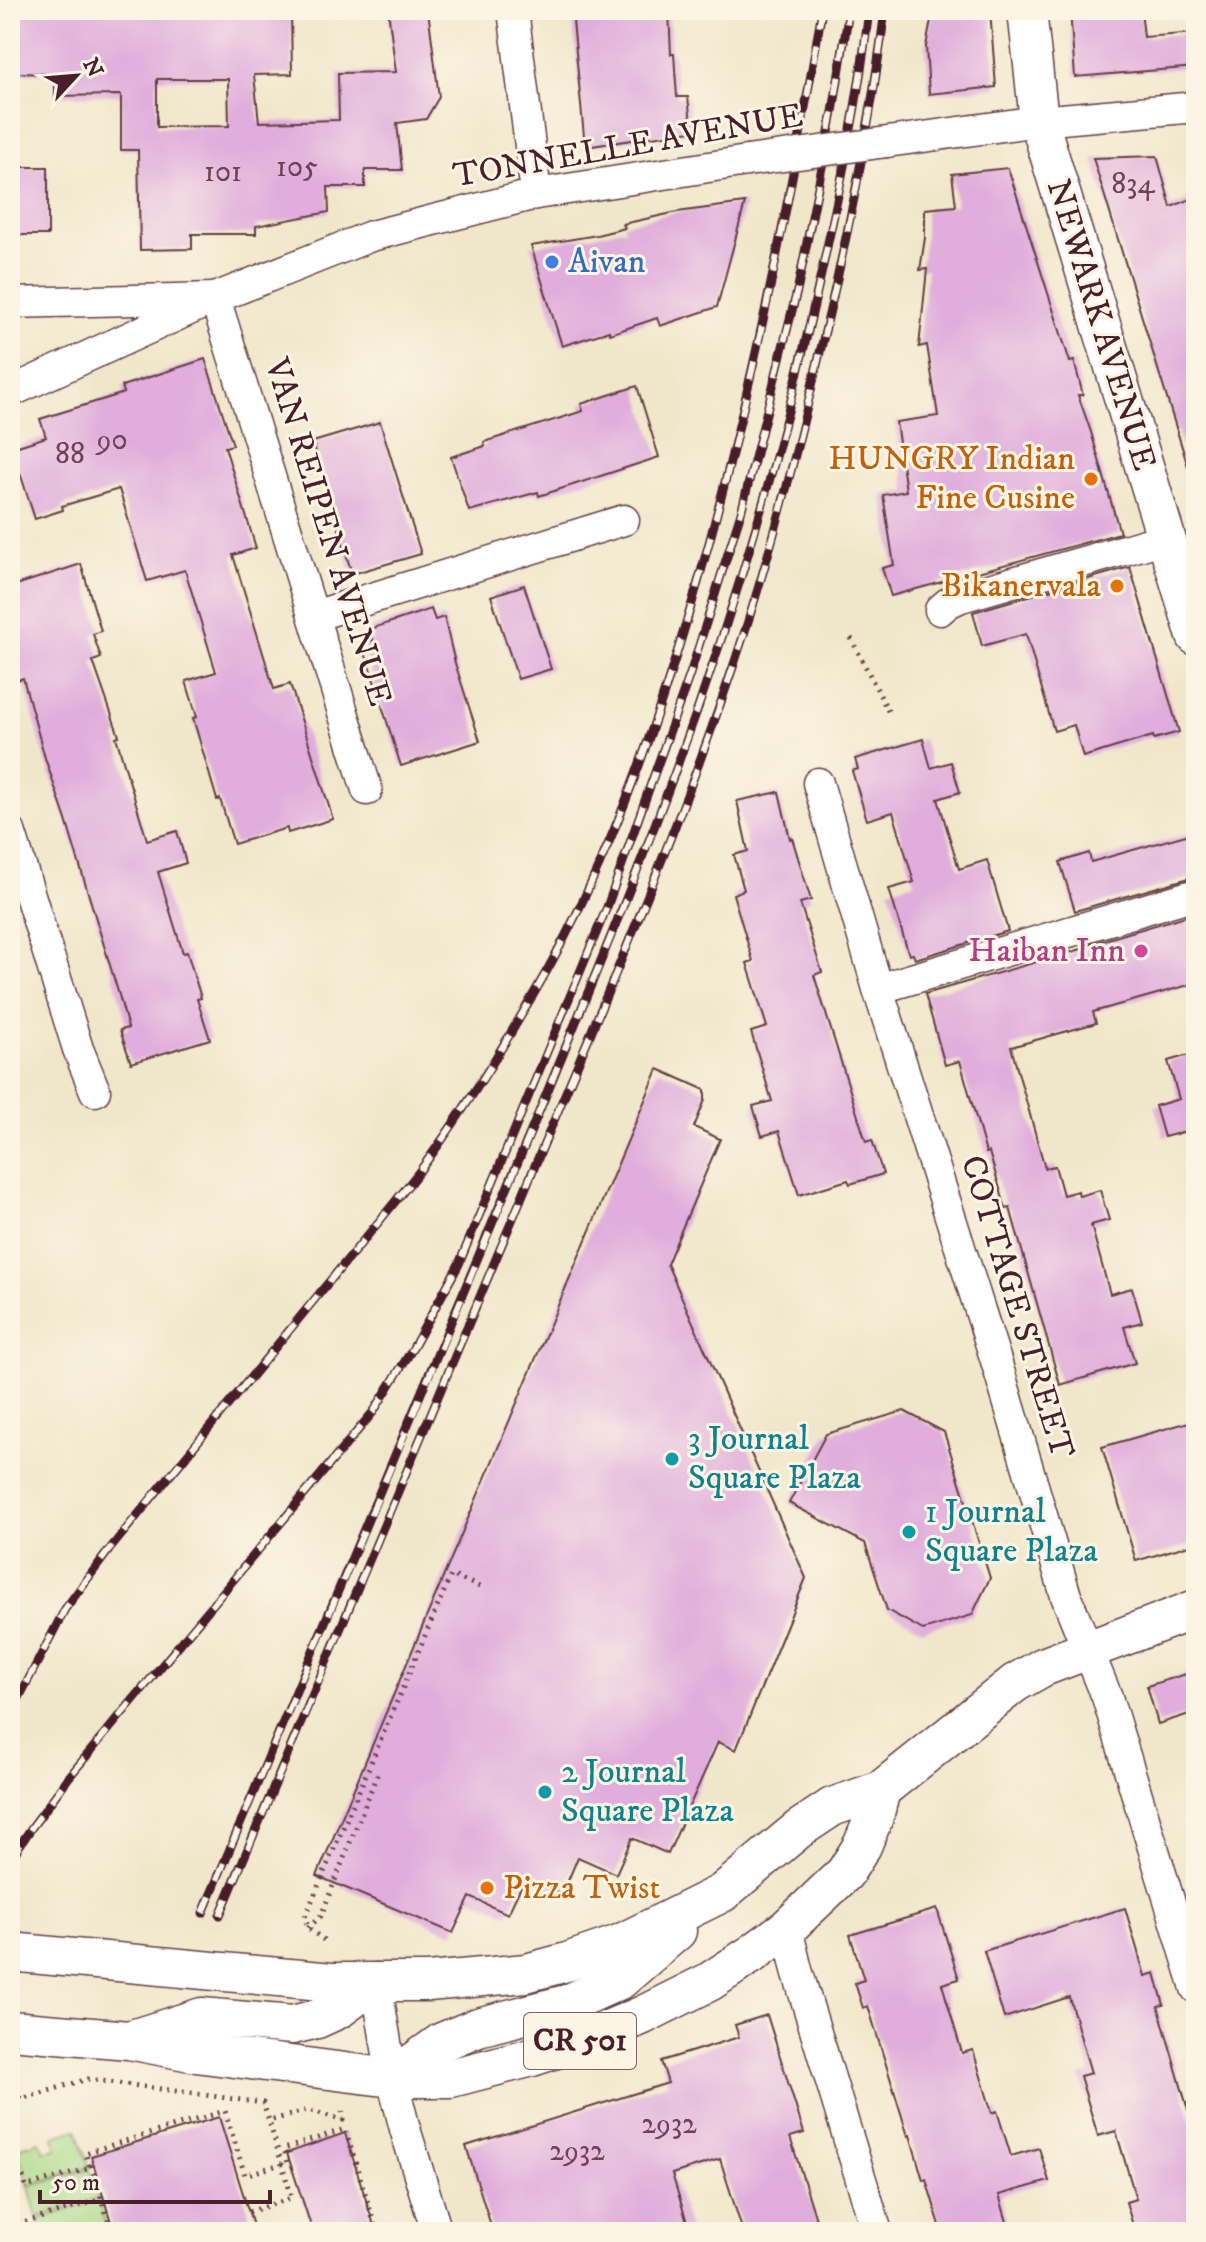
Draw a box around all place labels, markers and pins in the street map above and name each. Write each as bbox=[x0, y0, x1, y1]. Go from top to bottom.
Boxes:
place label: Aivan bbox=[568, 241, 646, 283]
marker: Aivan bbox=[543, 253, 561, 271]
place label: HUNGRY Indian Fine Cusine bbox=[828, 438, 1075, 519]
marker: HUNGRY Indian Fine Cusine bbox=[1082, 470, 1100, 488]
place label: Bikanervala bbox=[941, 565, 1102, 607]
marker: Bikanervala bbox=[1108, 577, 1126, 595]
place label: Haiban Inn bbox=[968, 930, 1125, 972]
marker: Haiban Inn bbox=[1132, 942, 1150, 960]
place label: 3 Journal Square Plaza bbox=[688, 1418, 862, 1499]
marker: 3 Journal Square Plaza bbox=[663, 1450, 681, 1468]
place label: 1 Journal Square Plaza bbox=[925, 1491, 1099, 1572]
marker: 1 Journal Square Plaza bbox=[900, 1523, 918, 1541]
place label: 2 Journal Square Plaza bbox=[561, 1751, 735, 1832]
marker: 2 Journal Square Plaza bbox=[536, 1783, 554, 1801]
place label: Pizza Twist bbox=[503, 1867, 660, 1909]
marker: Pizza Twist bbox=[478, 1879, 496, 1897]

